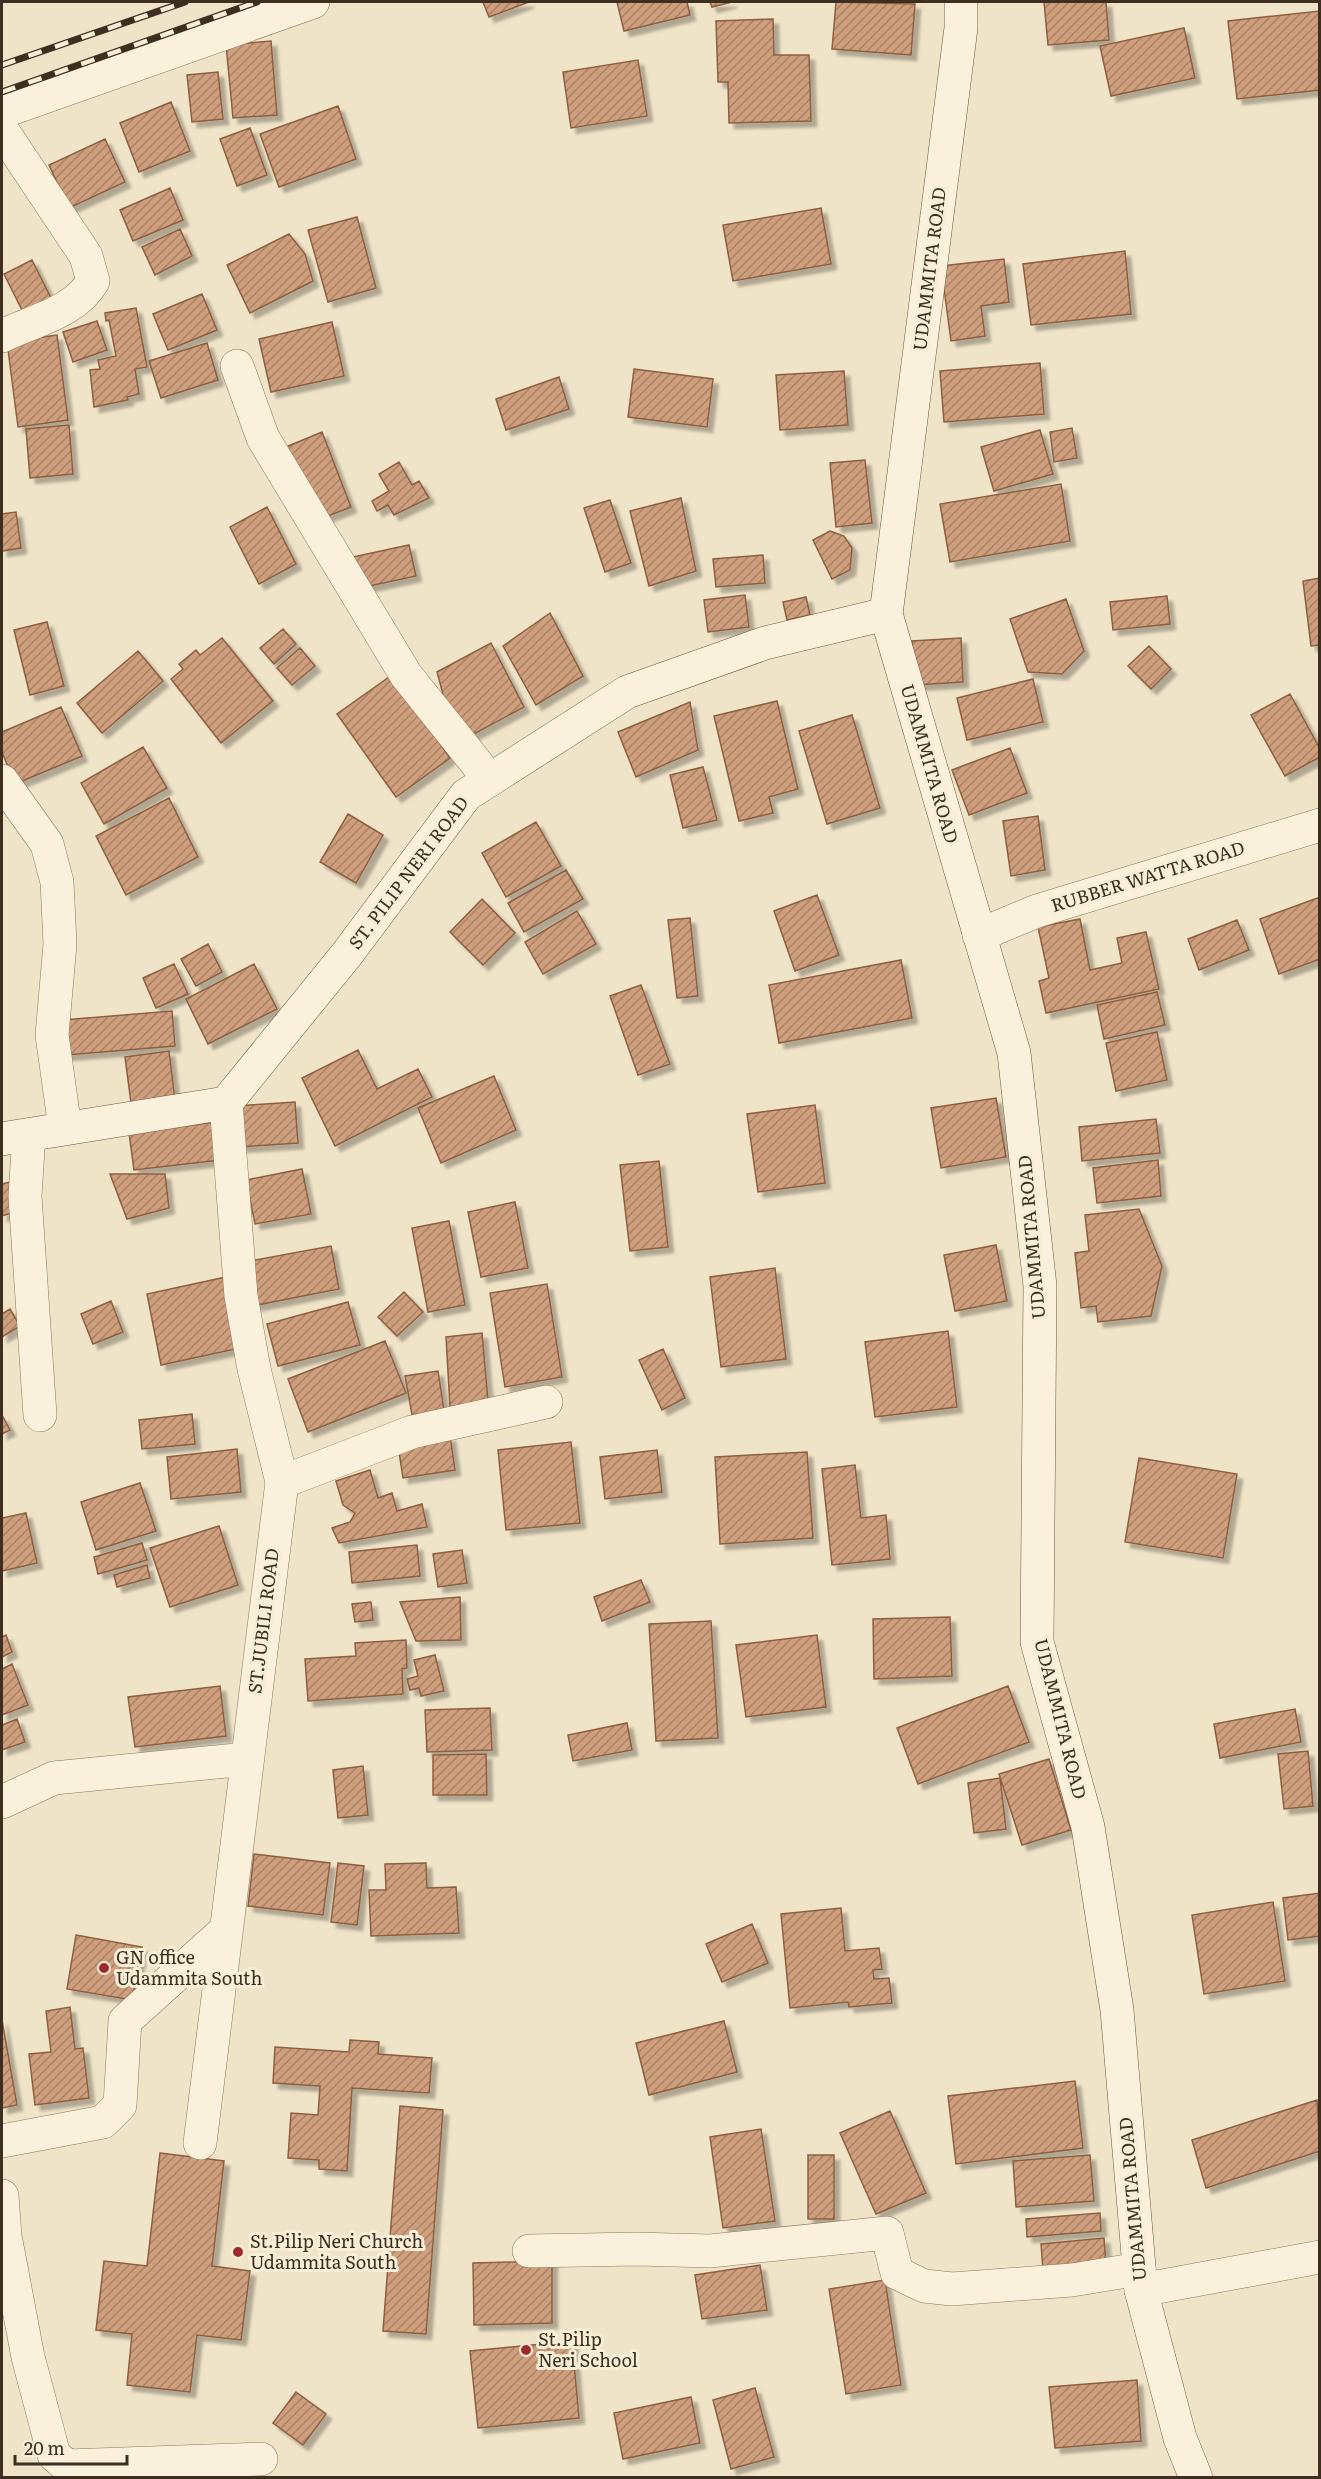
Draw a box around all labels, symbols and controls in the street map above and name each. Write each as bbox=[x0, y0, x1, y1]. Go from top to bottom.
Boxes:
street label: UDAMMITA ROAD bbox=[905, 185, 952, 352]
street label: UDAMMITA ROAD bbox=[895, 681, 966, 846]
street label: ST. PILIP NERI ROAD bbox=[341, 790, 474, 954]
street label: RUBBER WATTA ROAD bbox=[1047, 833, 1248, 918]
street label: UDAMMITA ROAD bbox=[1010, 1154, 1051, 1320]
street label: ST.JUBILI ROAD bbox=[240, 1547, 285, 1695]
street label: UDAMMITA ROAD bbox=[1028, 1635, 1094, 1802]
place label: GN office Udammita South bbox=[116, 1943, 262, 1991]
marker: GN office Udammita South bbox=[97, 1961, 111, 1975]
street label: UDAMMITA ROAD bbox=[1111, 2116, 1152, 2282]
place label: St.Pilip Neri Church Udammita South bbox=[250, 2227, 423, 2275]
marker: St.Pilip Neri Church Udammita South bbox=[231, 2245, 245, 2259]
place label: St.Pilip Neri School bbox=[538, 2325, 638, 2373]
marker: St.Pilip Neri School bbox=[519, 2343, 533, 2357]
scale bar bbox=[15, 2428, 128, 2466]
text: 20 m bbox=[24, 2434, 65, 2461]

